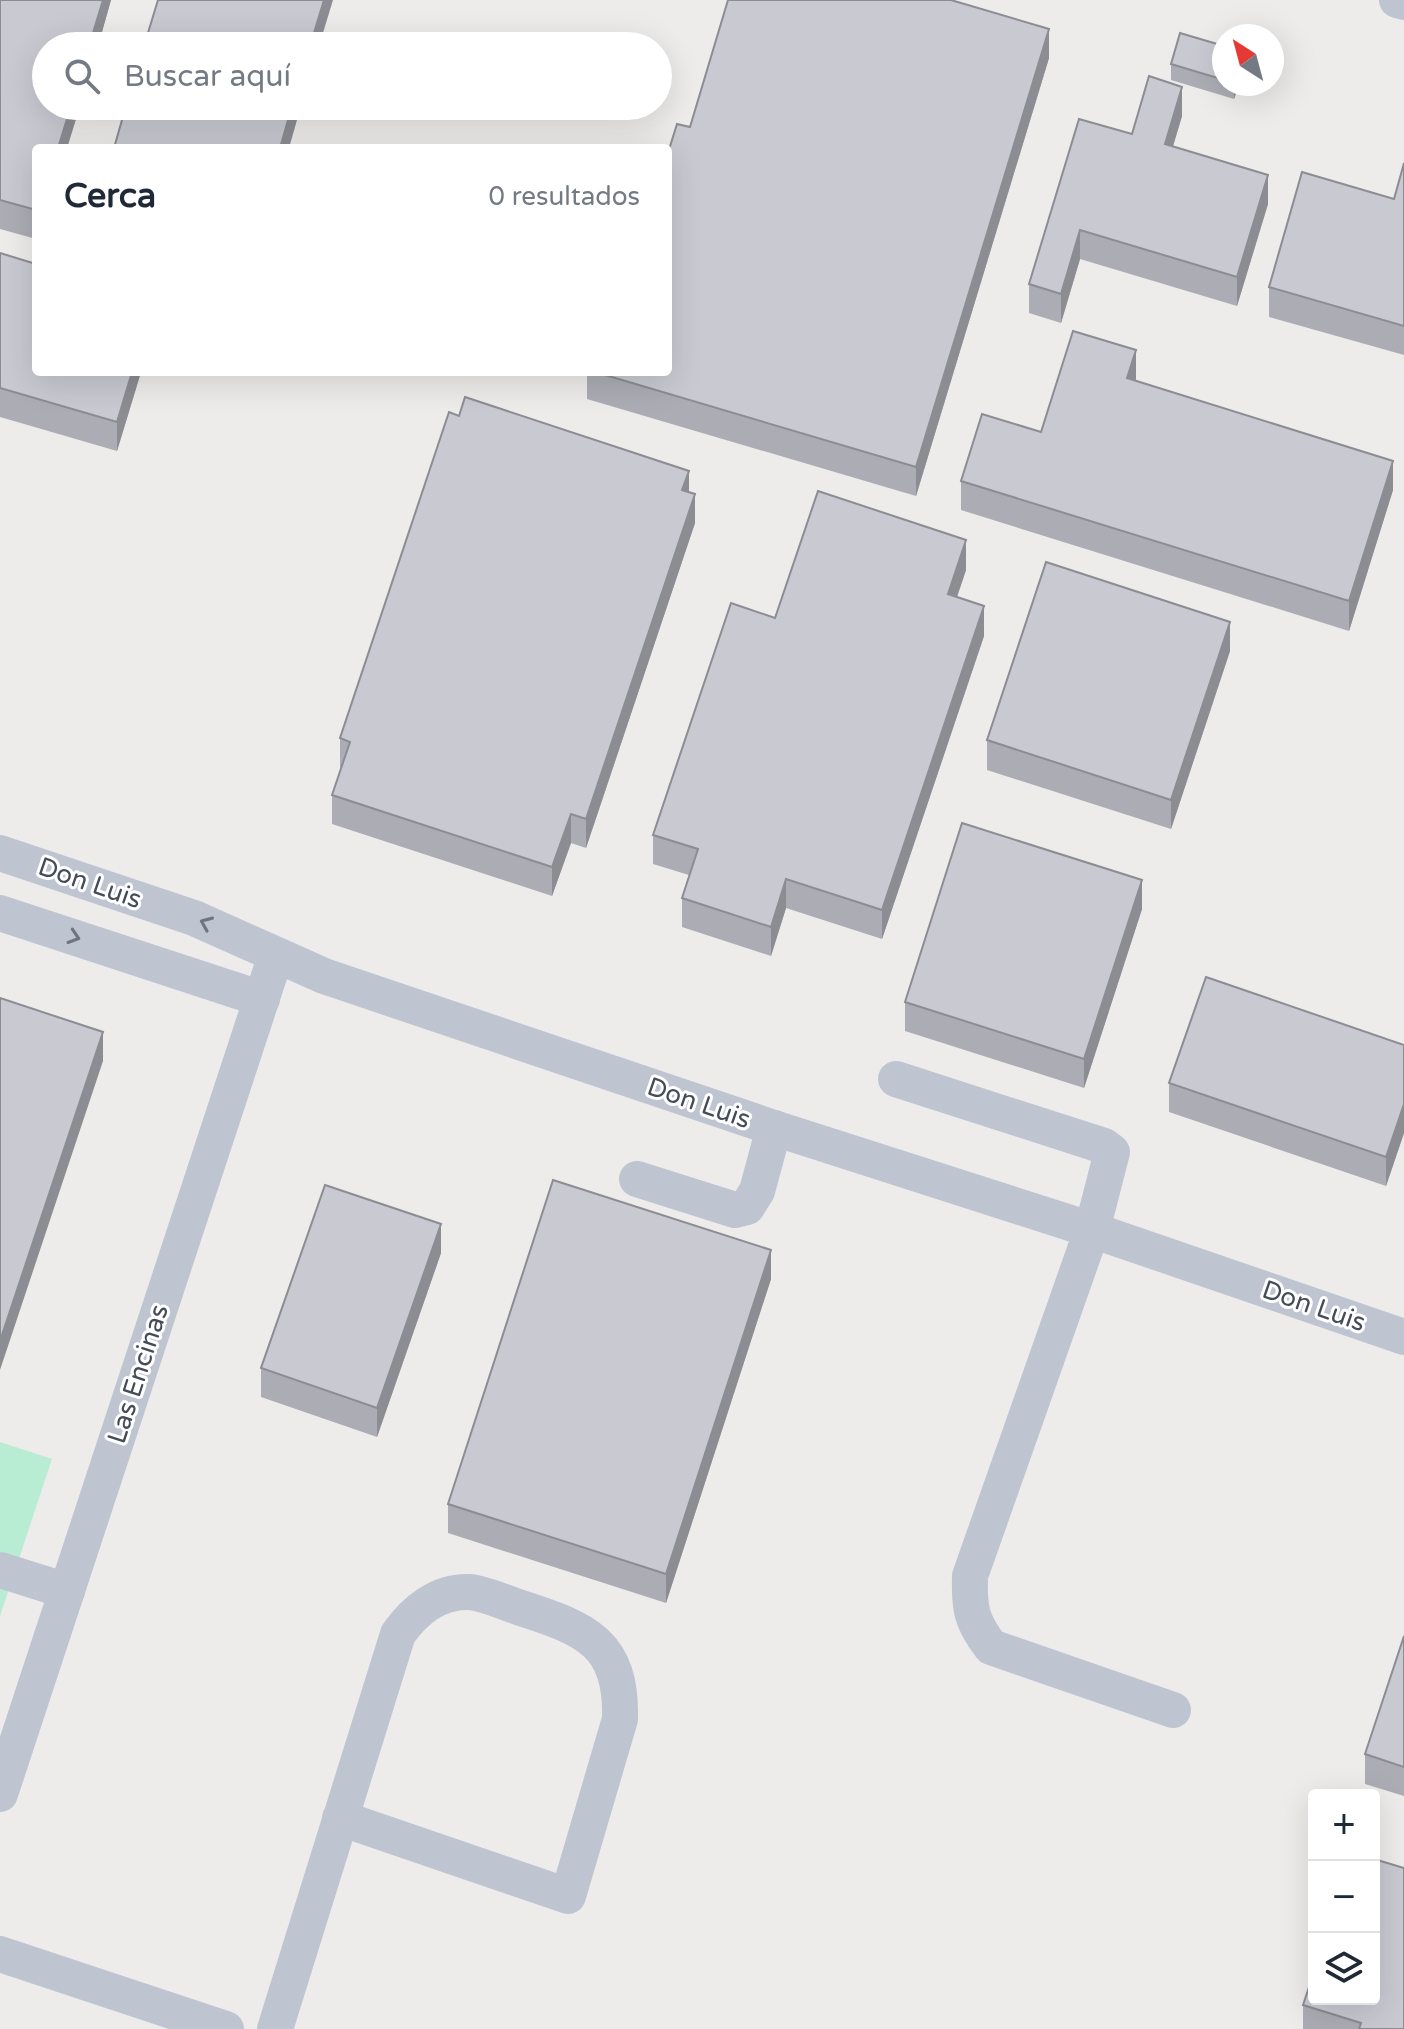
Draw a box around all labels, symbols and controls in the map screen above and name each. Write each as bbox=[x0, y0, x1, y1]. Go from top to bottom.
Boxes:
north arrow bbox=[1212, 24, 1284, 96]
search box bbox=[32, 32, 672, 120]
icon: search bbox=[60, 54, 104, 98]
text: Buscar aquí bbox=[124, 58, 291, 95]
text: Cerca bbox=[64, 176, 156, 217]
text: 0 resultados bbox=[489, 181, 640, 212]
street label: Don Luis bbox=[34, 851, 146, 915]
one-way arrow bbox=[199, 917, 214, 933]
one-way arrow bbox=[66, 928, 80, 944]
street label: Don Luis bbox=[643, 1071, 755, 1135]
street label: Don Luis bbox=[1258, 1274, 1370, 1338]
street label: Las Encinas bbox=[101, 1301, 175, 1447]
map controls bbox=[1308, 1789, 1380, 2005]
button: + bbox=[1308, 1789, 1380, 1861]
button: − bbox=[1308, 1861, 1380, 1933]
button: layers bbox=[1308, 1933, 1380, 2005]

